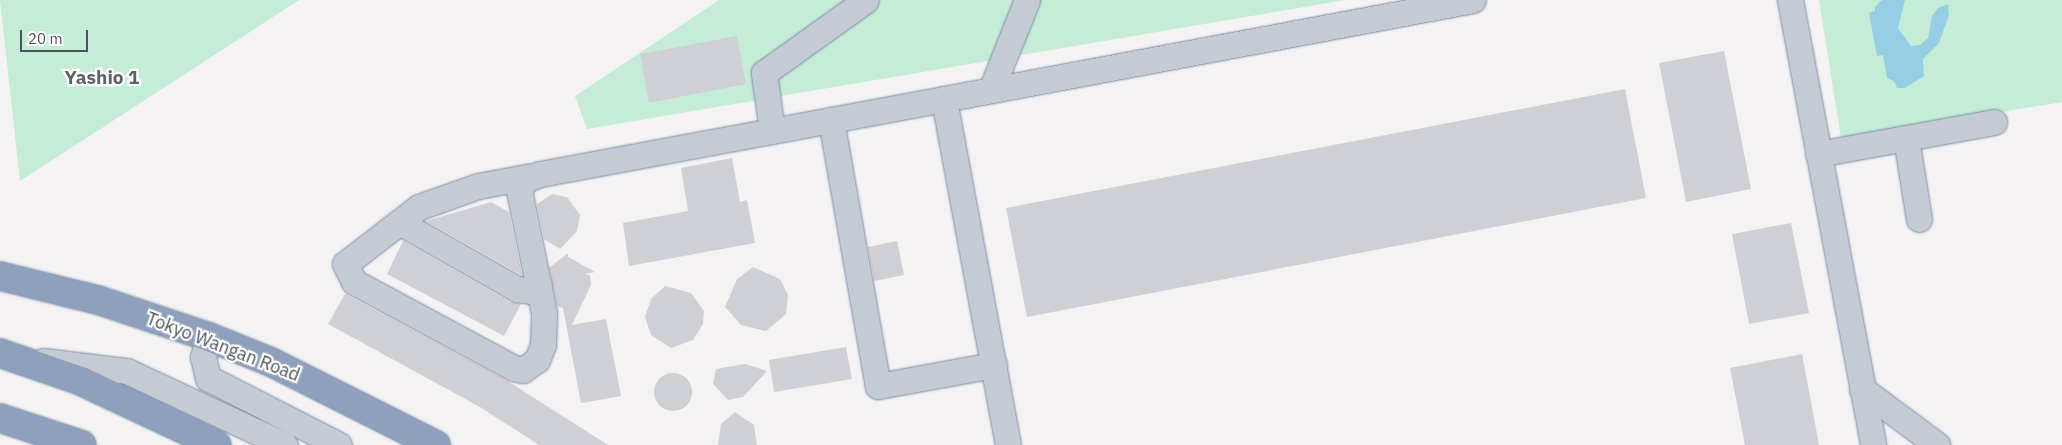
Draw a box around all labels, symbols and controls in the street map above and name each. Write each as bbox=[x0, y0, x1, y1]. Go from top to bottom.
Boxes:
scale bar bbox=[22, 20, 90, 52]
text: 20 m bbox=[28, 29, 63, 48]
district label: Yashio 1 bbox=[65, 67, 139, 89]
street label: Tokyo Wangan Road bbox=[143, 308, 303, 386]

